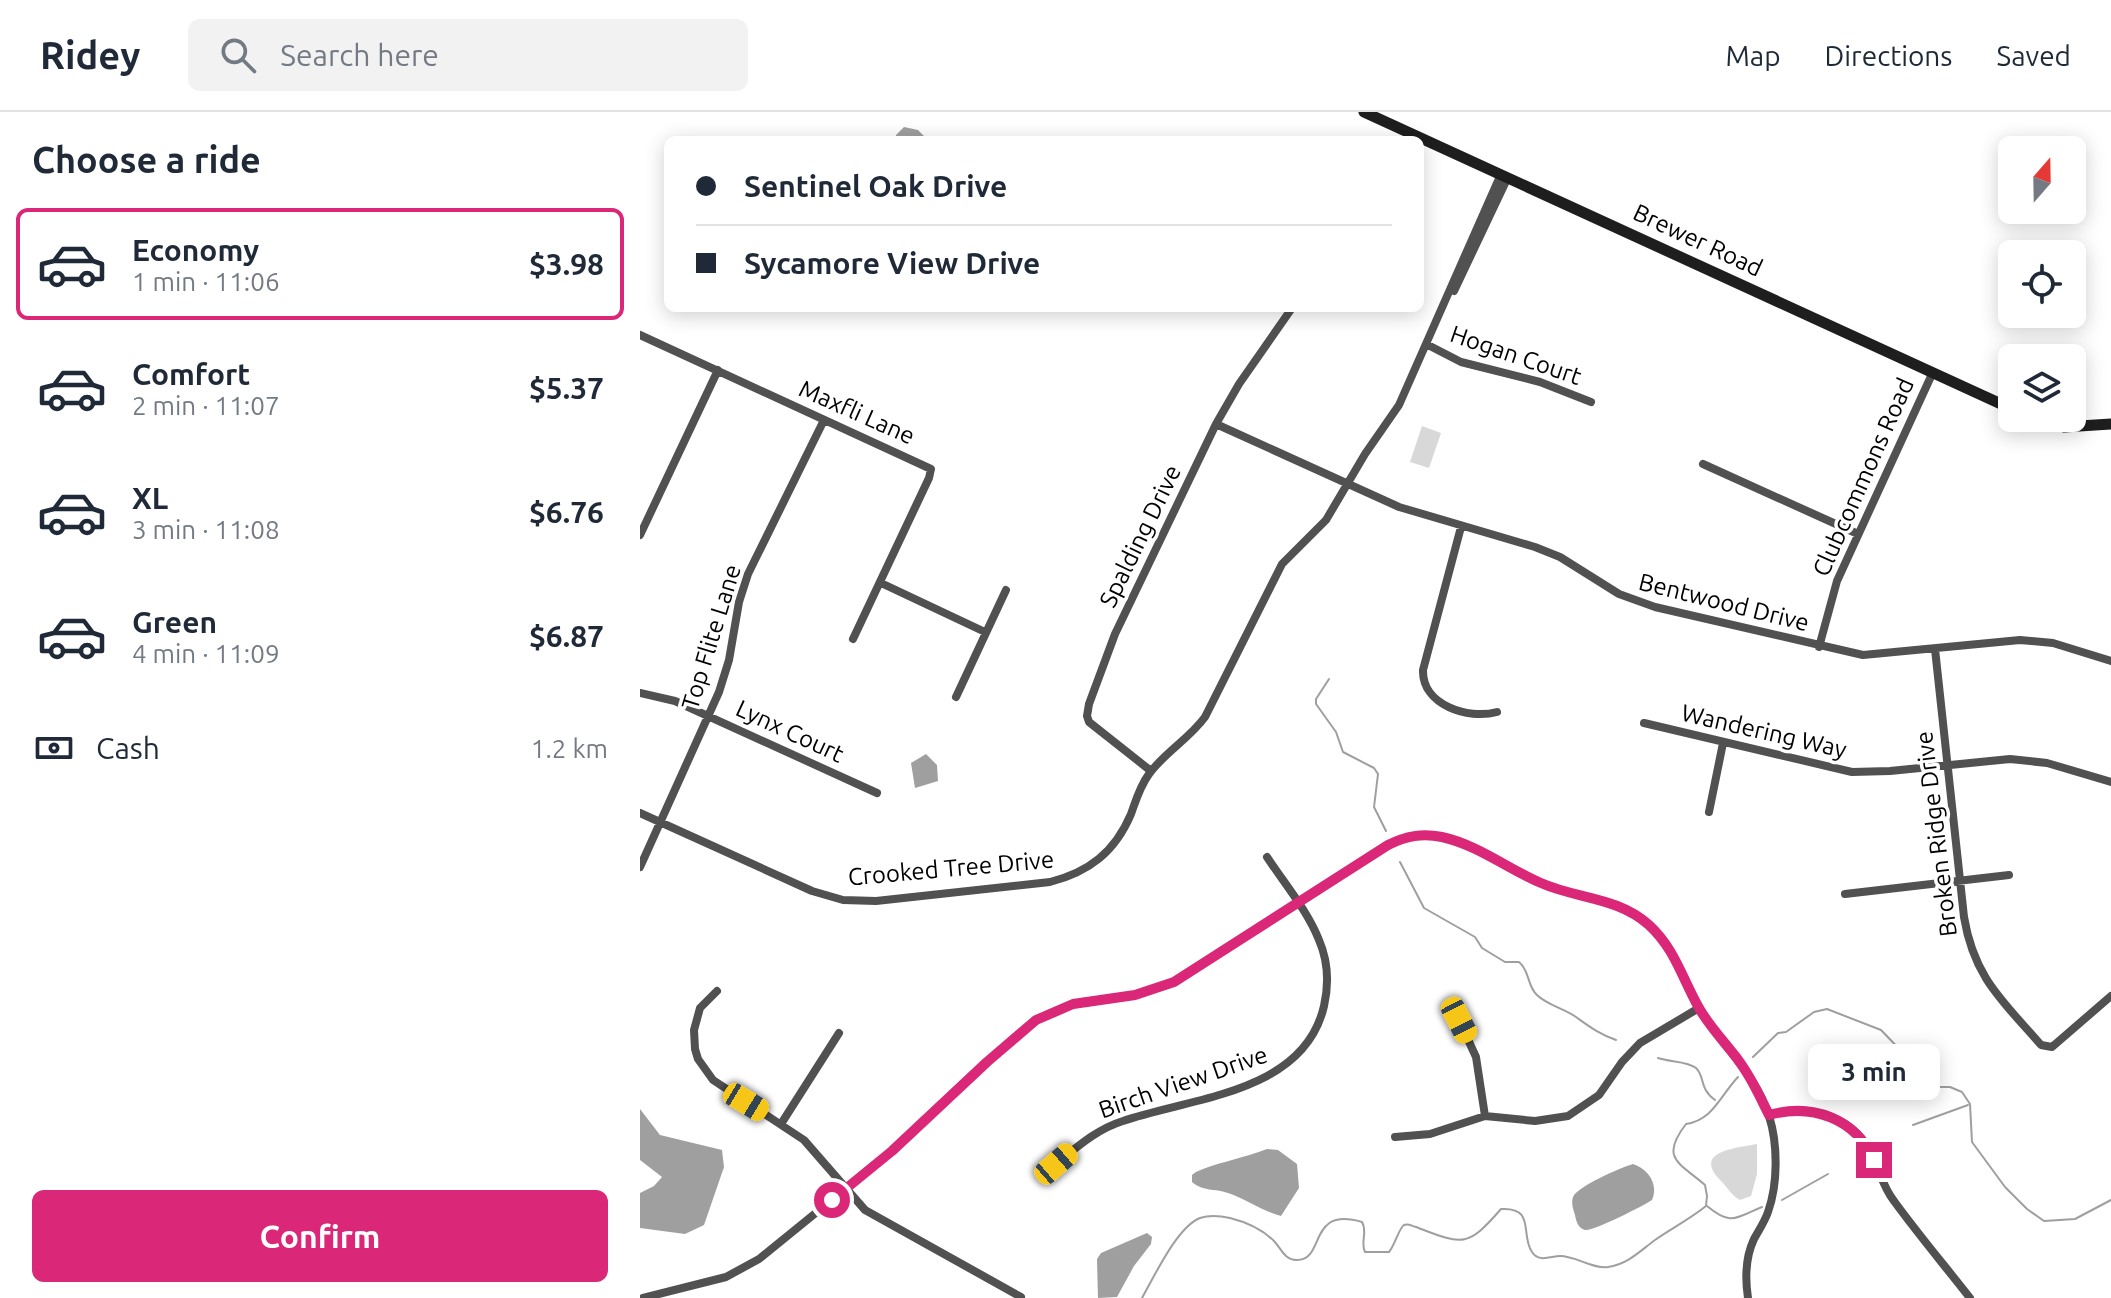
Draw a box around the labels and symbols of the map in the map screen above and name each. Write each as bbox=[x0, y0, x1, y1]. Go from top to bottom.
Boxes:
north arrow bbox=[1998, 136, 2086, 224]
street label: Brewer Road bbox=[1629, 198, 1767, 282]
street label: Hogan Court bbox=[1447, 320, 1586, 390]
street label: Clubcommons Road bbox=[1807, 374, 1919, 580]
street label: Maxfli Lane bbox=[795, 375, 919, 449]
street label: Spalding Drive bbox=[1094, 460, 1186, 612]
street label: Top Flite Lane bbox=[676, 561, 746, 713]
street label: Bentwood Drive bbox=[1636, 568, 1812, 636]
street label: Lynx Court bbox=[732, 694, 849, 768]
street label: Wandering Way bbox=[1679, 699, 1850, 763]
street label: Broken Ridge Drive bbox=[1910, 730, 1962, 938]
street label: Crooked Tree Drive bbox=[847, 846, 1055, 890]
car bbox=[1437, 993, 1481, 1047]
street label: Birch View Drive bbox=[1095, 1041, 1271, 1123]
callout: 3 min bbox=[1808, 1044, 1940, 1100]
car bbox=[719, 1079, 773, 1125]
car bbox=[1030, 1139, 1082, 1189]
route end bbox=[1856, 1142, 1892, 1178]
route start bbox=[814, 1182, 850, 1218]

